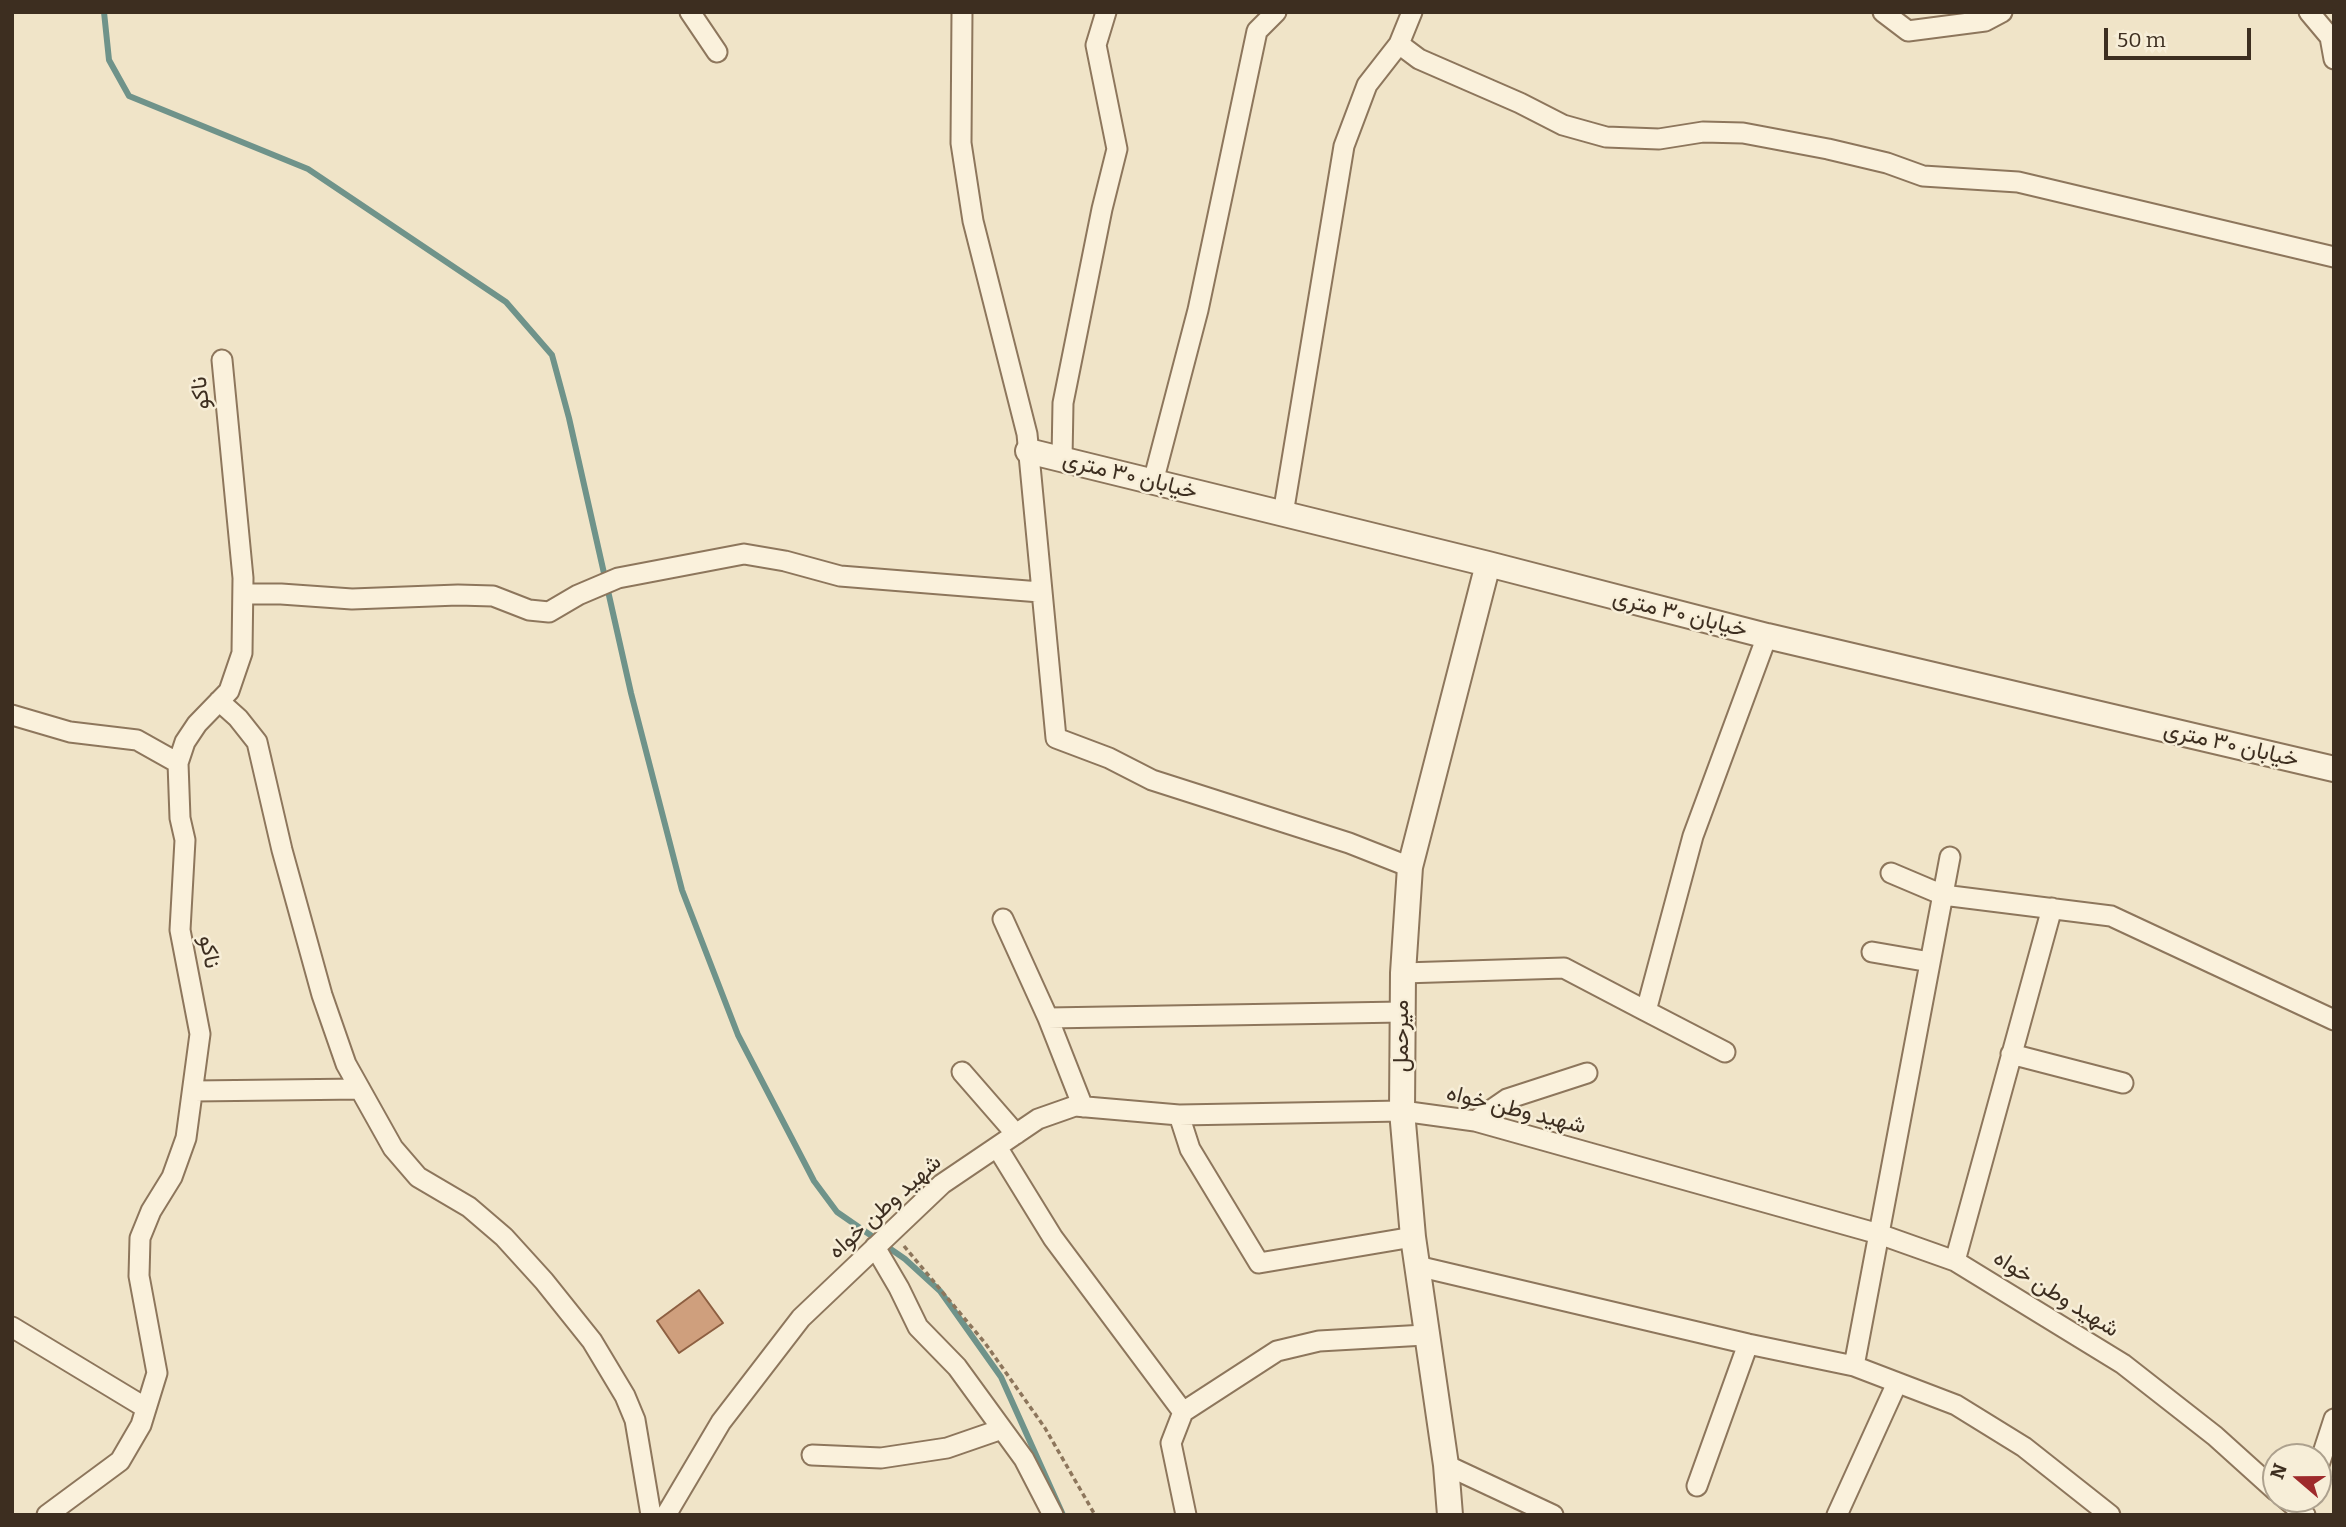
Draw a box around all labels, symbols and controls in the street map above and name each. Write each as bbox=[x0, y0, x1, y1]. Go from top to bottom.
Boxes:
scale bar bbox=[2108, 14, 2255, 58]
text: 50 m bbox=[2117, 27, 2166, 53]
street label: ناکو bbox=[186, 375, 216, 411]
street label: خیابان ۳۰ متری bbox=[1060, 446, 1200, 506]
street label: خیابان ۳۰ متری bbox=[1610, 584, 1750, 644]
street label: خیابان ۳۰ متری bbox=[2161, 716, 2301, 774]
street label: ناکو bbox=[192, 933, 226, 971]
street label: میرحمل bbox=[1388, 1000, 1416, 1072]
street label: شهید وطن خواه bbox=[1443, 1079, 1589, 1141]
street label: شهید وطن خواه bbox=[823, 1149, 947, 1265]
street label: شهید وطن خواه bbox=[1988, 1244, 2124, 1344]
north arrow bbox=[2262, 1443, 2332, 1513]
text: N bbox=[2265, 1461, 2292, 1482]

